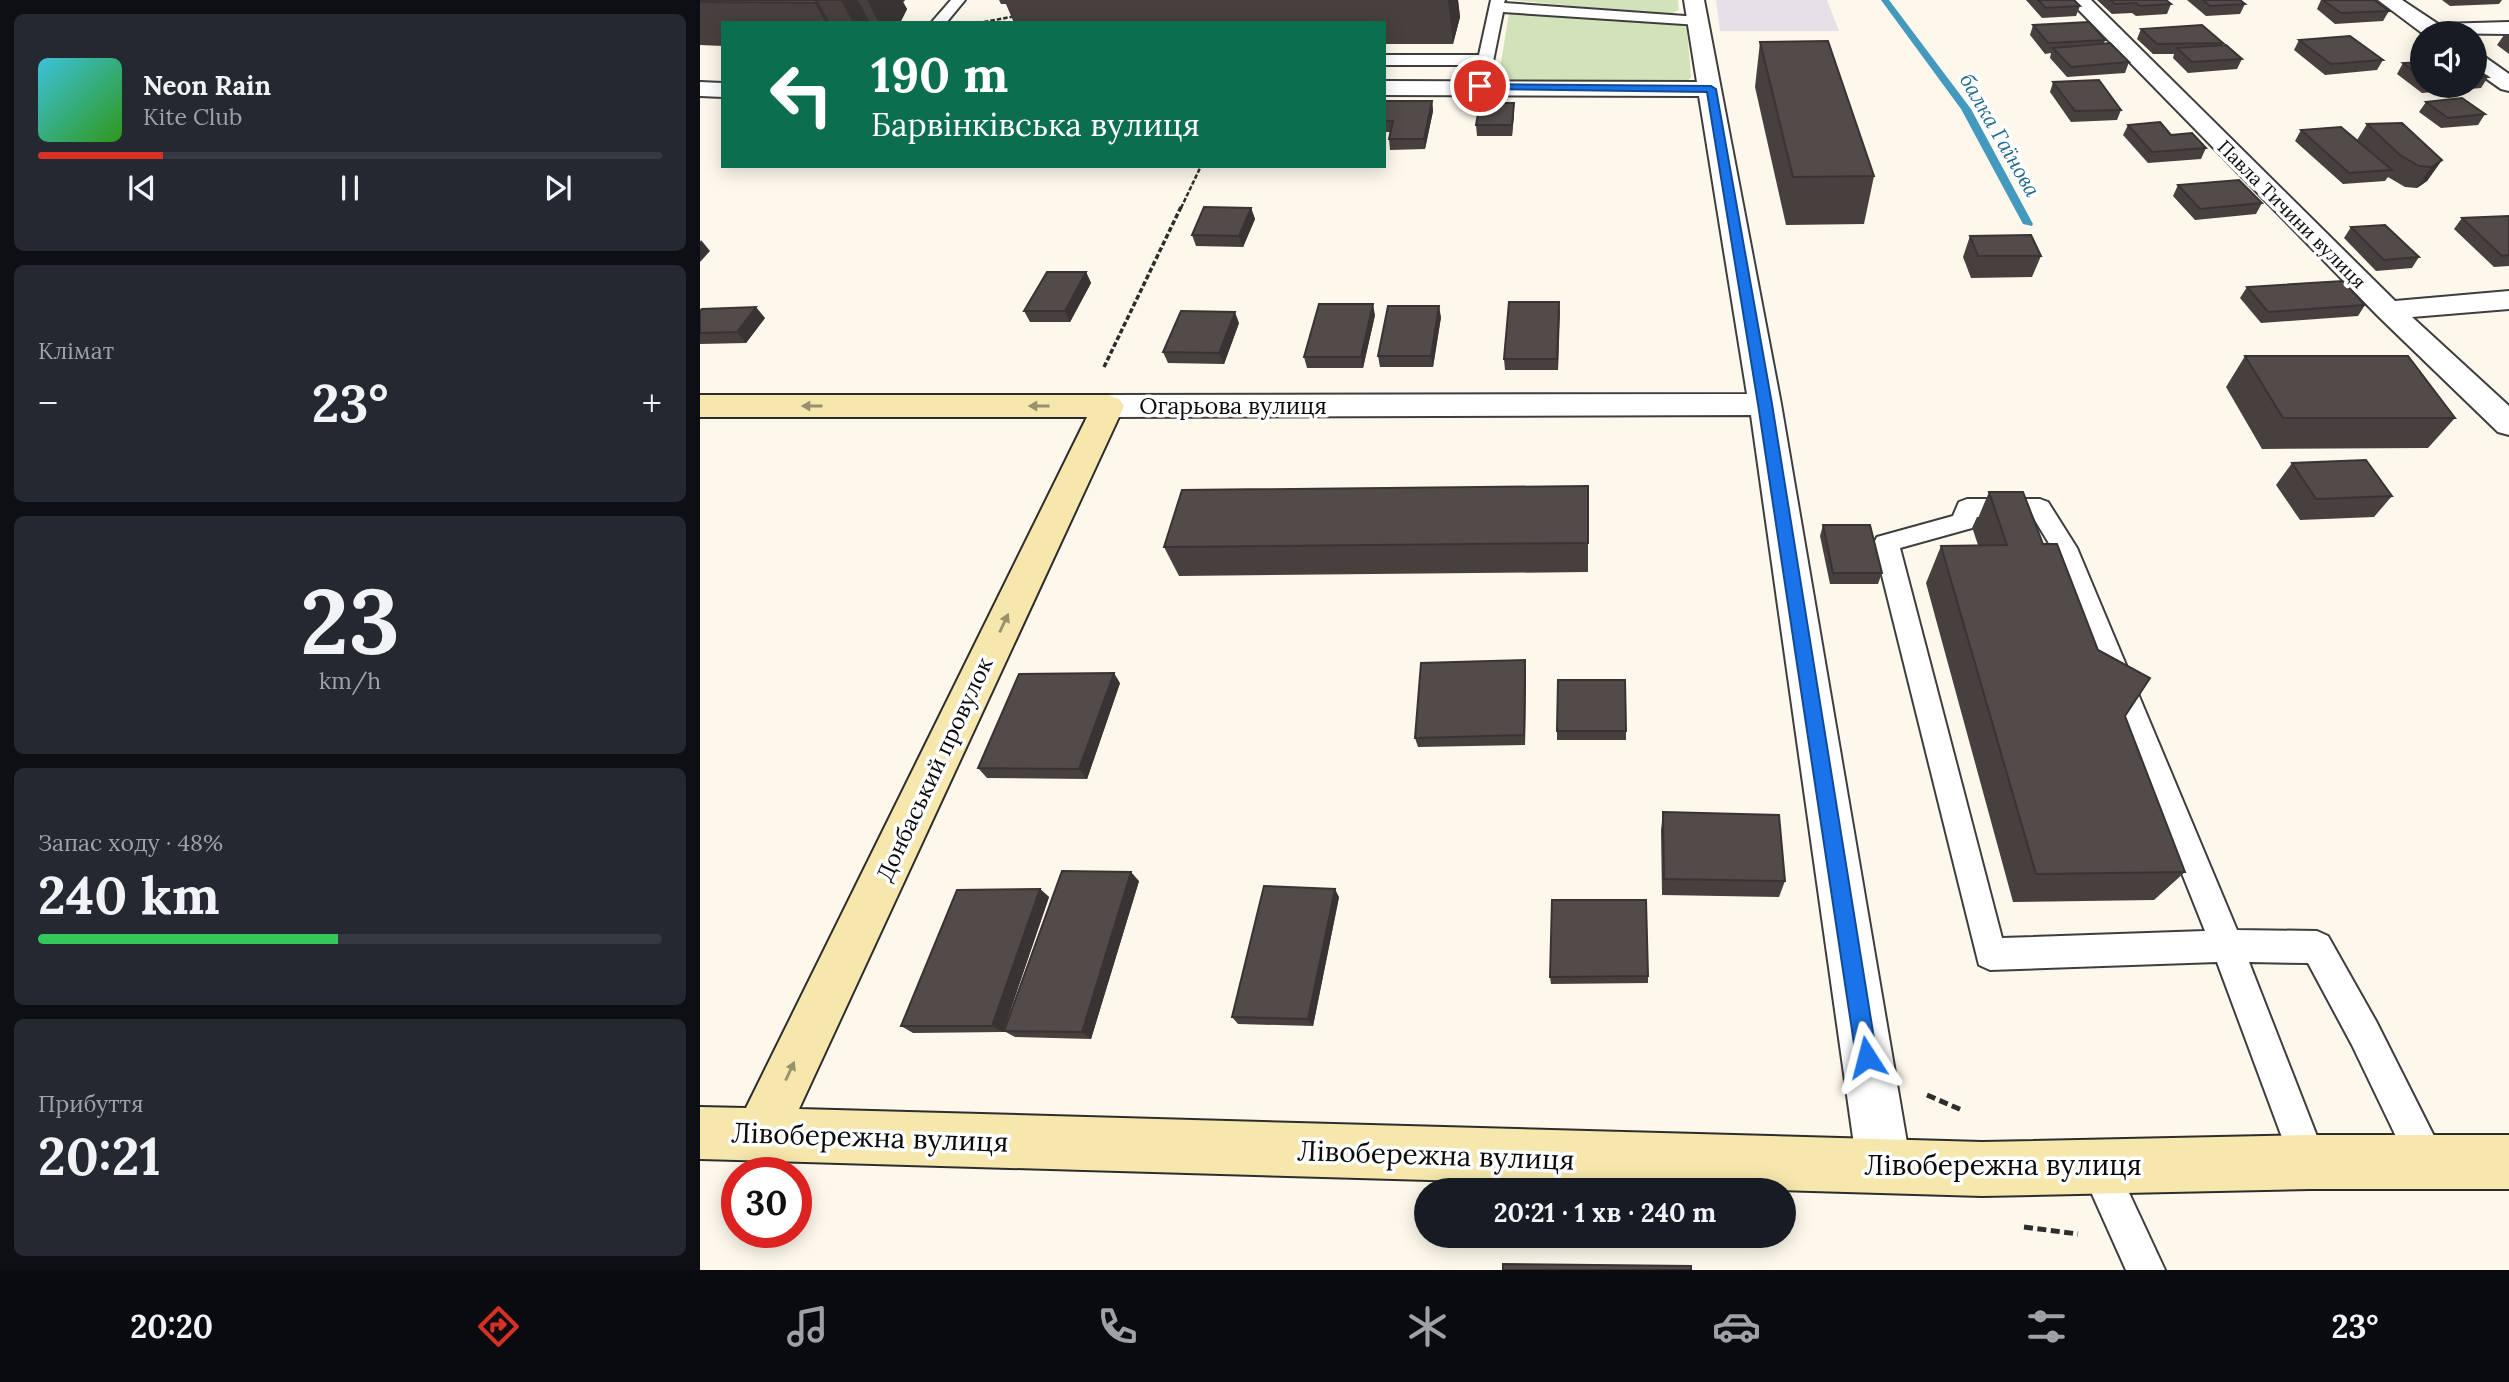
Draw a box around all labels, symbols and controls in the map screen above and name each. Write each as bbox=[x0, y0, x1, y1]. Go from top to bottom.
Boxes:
map controls bbox=[2410, 21, 2487, 98]
button: sound bbox=[2410, 21, 2487, 98]
text: 190 m bbox=[871, 43, 1008, 105]
icon: left bbox=[756, 49, 847, 140]
pin bbox=[1450, 56, 1510, 116]
icon: arrive bbox=[1461, 67, 1499, 105]
water label: балка Гаїнова bbox=[1954, 68, 2046, 202]
text: Neon Rain bbox=[143, 69, 271, 102]
text: Kite Club bbox=[143, 102, 242, 131]
text: Барвінківська вулиця bbox=[871, 104, 1200, 145]
street label: Павла Тичини вулиця bbox=[2213, 135, 2371, 293]
icon: previous bbox=[123, 169, 161, 207]
icon: pause bbox=[331, 169, 369, 207]
icon: next bbox=[539, 169, 577, 207]
text: Клімат bbox=[38, 336, 114, 365]
text: 23° bbox=[312, 370, 388, 436]
text: − bbox=[38, 379, 58, 427]
text: + bbox=[642, 379, 662, 427]
street label: Огарьова вулиця bbox=[1139, 391, 1327, 420]
one-way arrow bbox=[801, 400, 823, 412]
one-way arrow bbox=[1028, 400, 1050, 412]
text: 23 bbox=[300, 562, 400, 679]
one-way arrow bbox=[998, 613, 1010, 633]
street label: Донбаський провулок bbox=[869, 652, 999, 886]
text: km/h bbox=[319, 666, 381, 695]
text: Запас ходу · 48% bbox=[38, 828, 223, 857]
text: 240 km bbox=[38, 862, 220, 928]
position arrow bbox=[1830, 1020, 1904, 1094]
one-way arrow bbox=[784, 1061, 796, 1081]
text: Прибуття bbox=[38, 1089, 143, 1118]
street label: Лівобережна вулиця bbox=[731, 1114, 1009, 1160]
text: 20:21 bbox=[38, 1123, 161, 1189]
street label: Лівобережна вулиця bbox=[1297, 1132, 1575, 1178]
street label: Лівобережна вулиця bbox=[1864, 1147, 2142, 1183]
speed limit sign: 30 bbox=[721, 1157, 812, 1248]
text: 20:21 · 1 хв · 240 m bbox=[1494, 1196, 1716, 1229]
icon: directions bbox=[474, 1302, 523, 1351]
icon: music bbox=[783, 1302, 832, 1351]
icon: phone bbox=[1093, 1302, 1142, 1351]
icon: climate bbox=[1403, 1302, 1452, 1351]
icon: car bbox=[1712, 1302, 1761, 1351]
icon: filters bbox=[2022, 1302, 2071, 1351]
text: 20:20 bbox=[130, 1306, 213, 1347]
text: 23° bbox=[2331, 1306, 2379, 1347]

